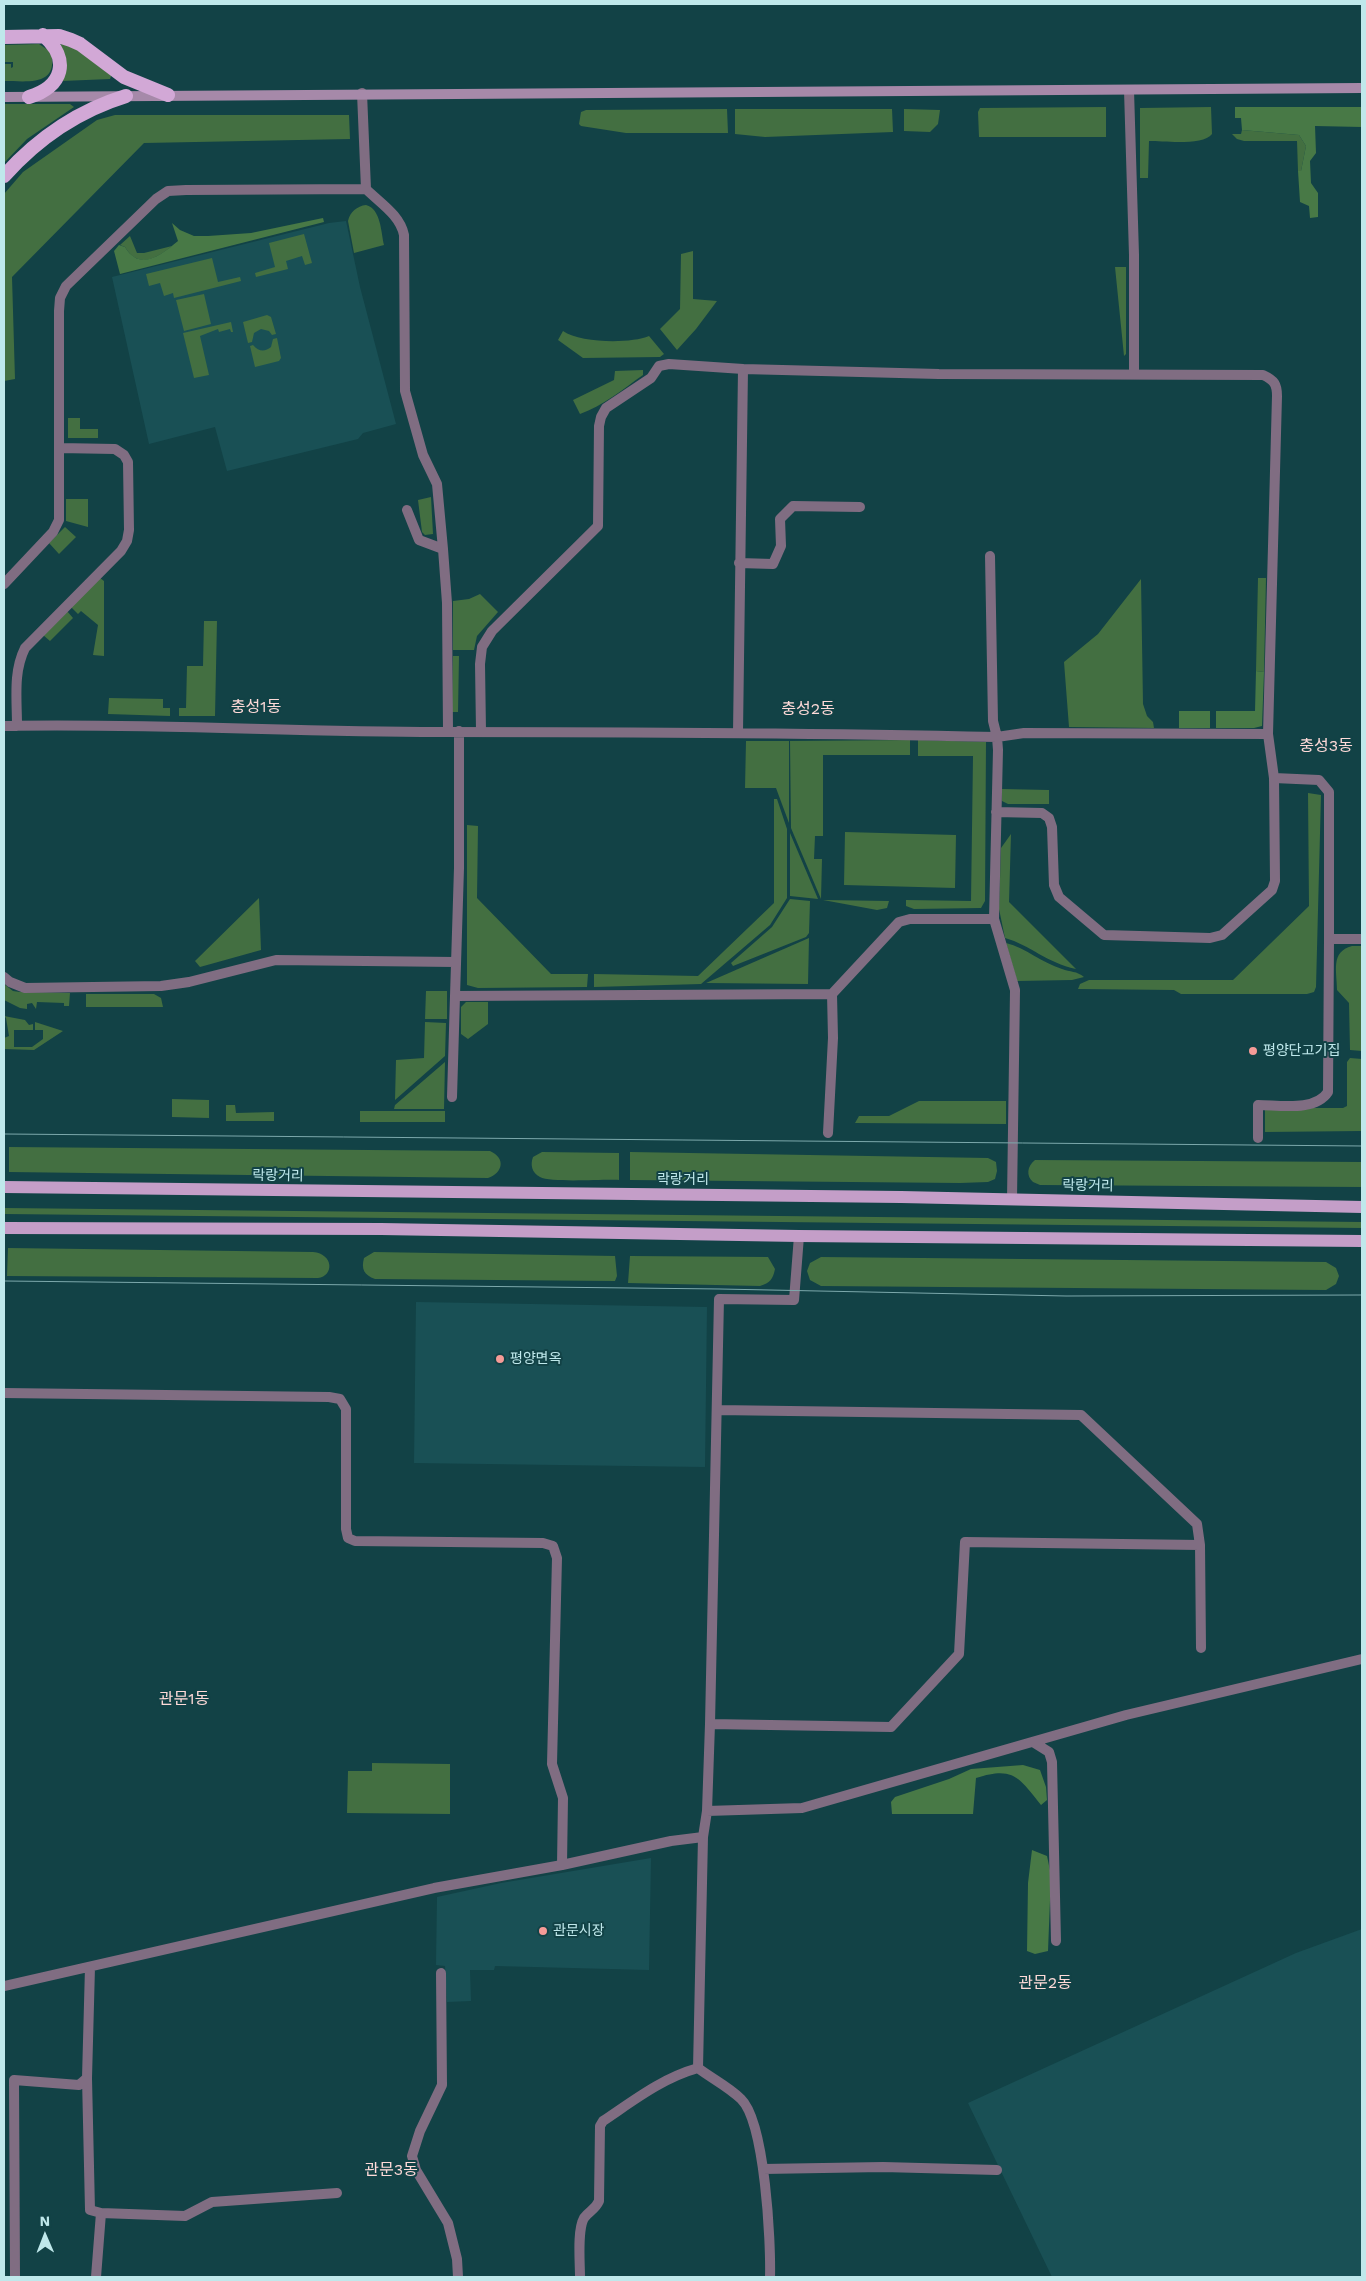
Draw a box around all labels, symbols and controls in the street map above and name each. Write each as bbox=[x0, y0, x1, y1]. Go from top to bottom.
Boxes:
district label: 충성1동 bbox=[231, 697, 281, 717]
district label: 충성2동 bbox=[781, 699, 835, 719]
district label: 충성3동 bbox=[1299, 736, 1353, 756]
place label: 평양단고기집 bbox=[1263, 1043, 1340, 1059]
marker: 평양단고기집 bbox=[1247, 1045, 1259, 1057]
street label: 락랑거리 bbox=[252, 1167, 304, 1185]
street label: 락랑거리 bbox=[657, 1172, 709, 1188]
street label: 락랑거리 bbox=[1062, 1177, 1114, 1195]
place label: 평양면옥 bbox=[510, 1351, 562, 1367]
marker: 평양면옥 bbox=[494, 1353, 506, 1365]
district label: 관문1동 bbox=[159, 1689, 209, 1709]
place label: 관문시장 bbox=[553, 1923, 605, 1939]
marker: 관문시장 bbox=[537, 1925, 549, 1937]
district label: 관문2동 bbox=[1018, 1973, 1072, 1993]
district label: 관문3동 bbox=[364, 2160, 418, 2180]
north arrow bbox=[20, 2211, 70, 2261]
text: N bbox=[39, 2213, 50, 2229]

